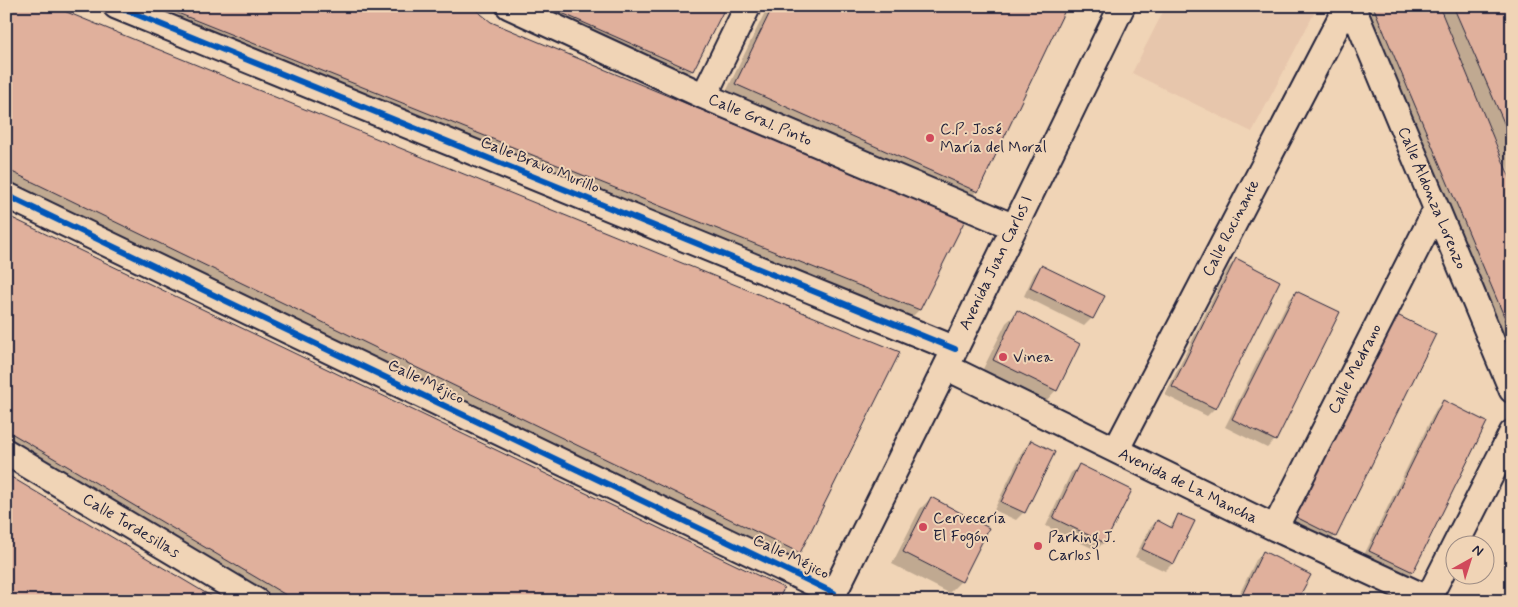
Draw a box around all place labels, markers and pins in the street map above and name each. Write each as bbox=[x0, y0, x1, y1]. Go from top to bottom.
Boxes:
place label: C.P. José María del Moral bbox=[940, 119, 1047, 158]
marker: C.P. José María del Moral bbox=[924, 132, 936, 144]
place label: Vinea bbox=[1013, 347, 1053, 368]
marker: Vinea bbox=[997, 351, 1009, 363]
place label: Cervecería El Fogón bbox=[933, 508, 1006, 548]
marker: Cervecería El Fogón bbox=[917, 521, 929, 533]
place label: Parking J. Carlos I bbox=[1048, 527, 1116, 566]
marker: Parking J. Carlos I bbox=[1032, 540, 1044, 552]

